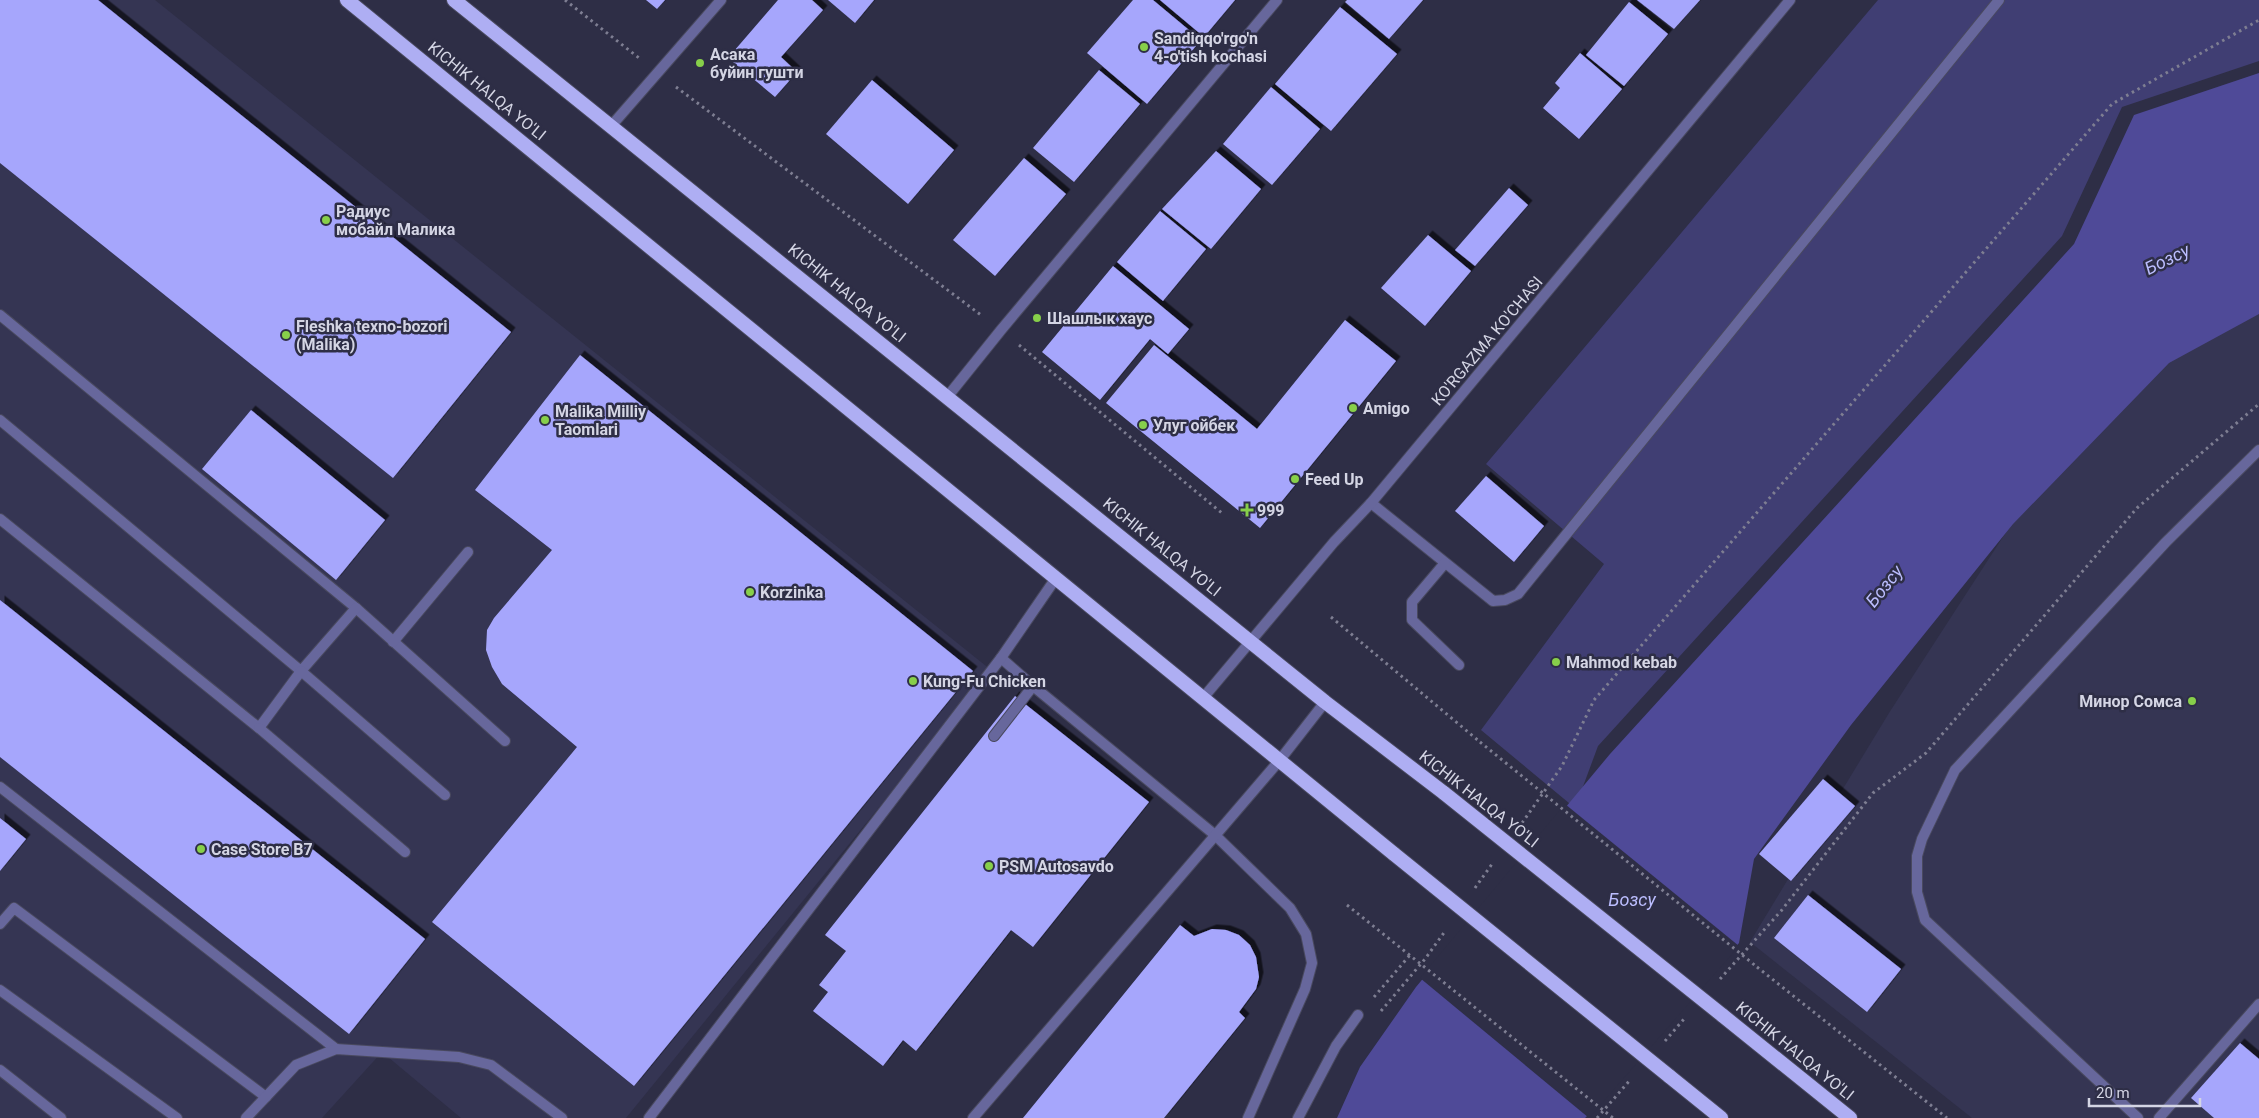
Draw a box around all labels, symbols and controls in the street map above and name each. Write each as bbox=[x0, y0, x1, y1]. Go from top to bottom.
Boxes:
place label: Sandiqqo'rgo'n 4-o'tish kochasi bbox=[1154, 29, 1267, 66]
street label: KICHIK HALQA YO'LI bbox=[424, 38, 550, 144]
marker: Sandiqqo'rgo'n 4-o'tish kochasi bbox=[1138, 41, 1150, 53]
place label: Асака буйин гушти bbox=[710, 45, 804, 82]
marker: Асака буйин гушти bbox=[694, 57, 706, 69]
place label: Радиус мобайл Малика bbox=[336, 202, 456, 239]
marker: Радиус мобайл Малика bbox=[320, 214, 332, 226]
water label: Бозсу bbox=[2141, 239, 2194, 279]
street label: KICHIK HALQA YO'LI bbox=[784, 240, 910, 346]
street label: KO'RGAZMA KO'CHASI bbox=[1427, 273, 1547, 409]
place label: Шашлык хаус bbox=[1047, 309, 1152, 328]
marker: Шашлык хаус bbox=[1031, 312, 1043, 324]
place label: Fleshka texno-bozori (Malika) bbox=[296, 317, 447, 354]
marker: Fleshka texno-bozori (Malika) bbox=[280, 329, 292, 341]
place label: Amigo bbox=[1363, 399, 1410, 418]
place label: Malika Milliy Taomlari bbox=[555, 402, 647, 439]
marker: Amigo bbox=[1347, 402, 1359, 414]
marker: Malika Milliy Taomlari bbox=[539, 414, 551, 426]
place label: Улуг ойбек bbox=[1153, 416, 1236, 435]
marker: Улуг ойбек bbox=[1137, 419, 1149, 431]
place label: Feed Up bbox=[1305, 470, 1363, 489]
marker: Feed Up bbox=[1289, 473, 1301, 485]
street label: KICHIK HALQA YO'LI bbox=[1099, 494, 1225, 600]
place label: 999 bbox=[1257, 501, 1285, 520]
marker: 999 bbox=[1241, 504, 1253, 516]
water label: Бозсу bbox=[1861, 560, 1908, 611]
place label: Korzinka bbox=[760, 583, 824, 602]
marker: Korzinka bbox=[744, 586, 756, 598]
place label: Mahmod kebab bbox=[1566, 653, 1677, 672]
marker: Mahmod kebab bbox=[1550, 656, 1562, 668]
place label: Kung-Fu Chicken bbox=[923, 672, 1046, 691]
marker: Kung-Fu Chicken bbox=[907, 675, 919, 687]
place label: Минор Сомса bbox=[2079, 692, 2182, 711]
marker: Минор Сомса bbox=[2186, 695, 2198, 707]
street label: KICHIK HALQA YO'LI bbox=[1416, 746, 1542, 852]
place label: Case Store B7 bbox=[211, 840, 313, 859]
marker: Case Store B7 bbox=[195, 843, 207, 855]
place label: PSM Autosavdo bbox=[999, 857, 1114, 876]
marker: PSM Autosavdo bbox=[983, 860, 995, 872]
water label: Бозсу bbox=[1608, 889, 1656, 910]
street label: KICHIK HALQA YO'LI bbox=[1732, 998, 1858, 1104]
scale bar bbox=[2089, 1076, 2200, 1108]
text: 20 m bbox=[2096, 1084, 2130, 1102]

